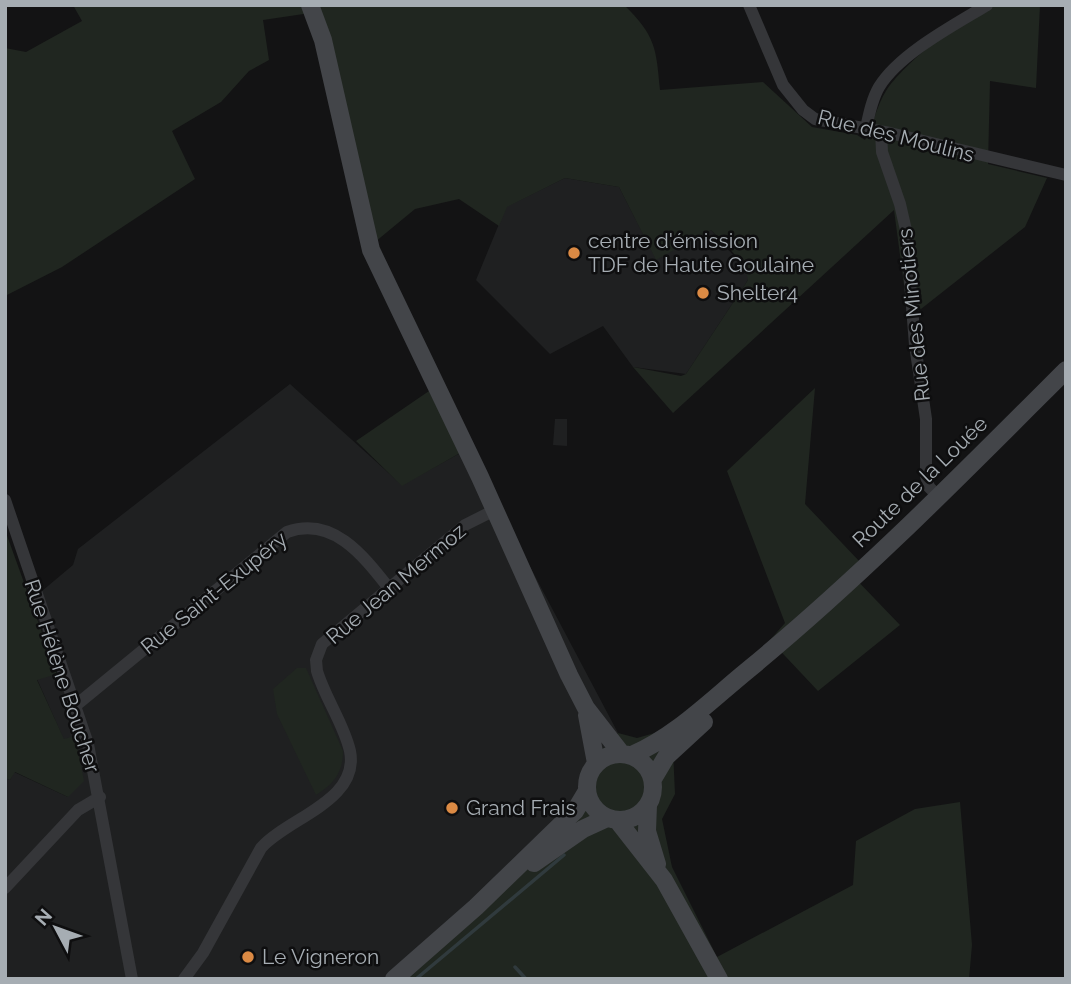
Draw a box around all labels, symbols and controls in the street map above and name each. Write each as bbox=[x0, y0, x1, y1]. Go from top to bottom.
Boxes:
street label: Rue des Moulins bbox=[815, 104, 977, 167]
street label: Rue des Minotiers bbox=[892, 227, 935, 403]
place label: centre d'émission TDF de Haute Goulaine bbox=[588, 228, 814, 277]
marker: centre d'émission TDF de Haute Goulaine bbox=[566, 245, 582, 261]
place label: Shelter4 bbox=[717, 280, 798, 305]
marker: Shelter4 bbox=[695, 285, 711, 301]
street label: Route de la Louée bbox=[847, 411, 992, 552]
street label: Rue Jean Mermoz bbox=[321, 518, 470, 649]
street label: Rue Saint-Exupéry bbox=[136, 526, 292, 659]
street label: Rue Hélène Boucher bbox=[19, 576, 106, 776]
place label: Grand Frais bbox=[466, 795, 576, 820]
marker: Grand Frais bbox=[444, 800, 460, 816]
north arrow bbox=[21, 893, 91, 963]
text: N bbox=[30, 904, 56, 930]
place label: Le Vigneron bbox=[262, 944, 379, 969]
marker: Le Vigneron bbox=[240, 949, 256, 965]

